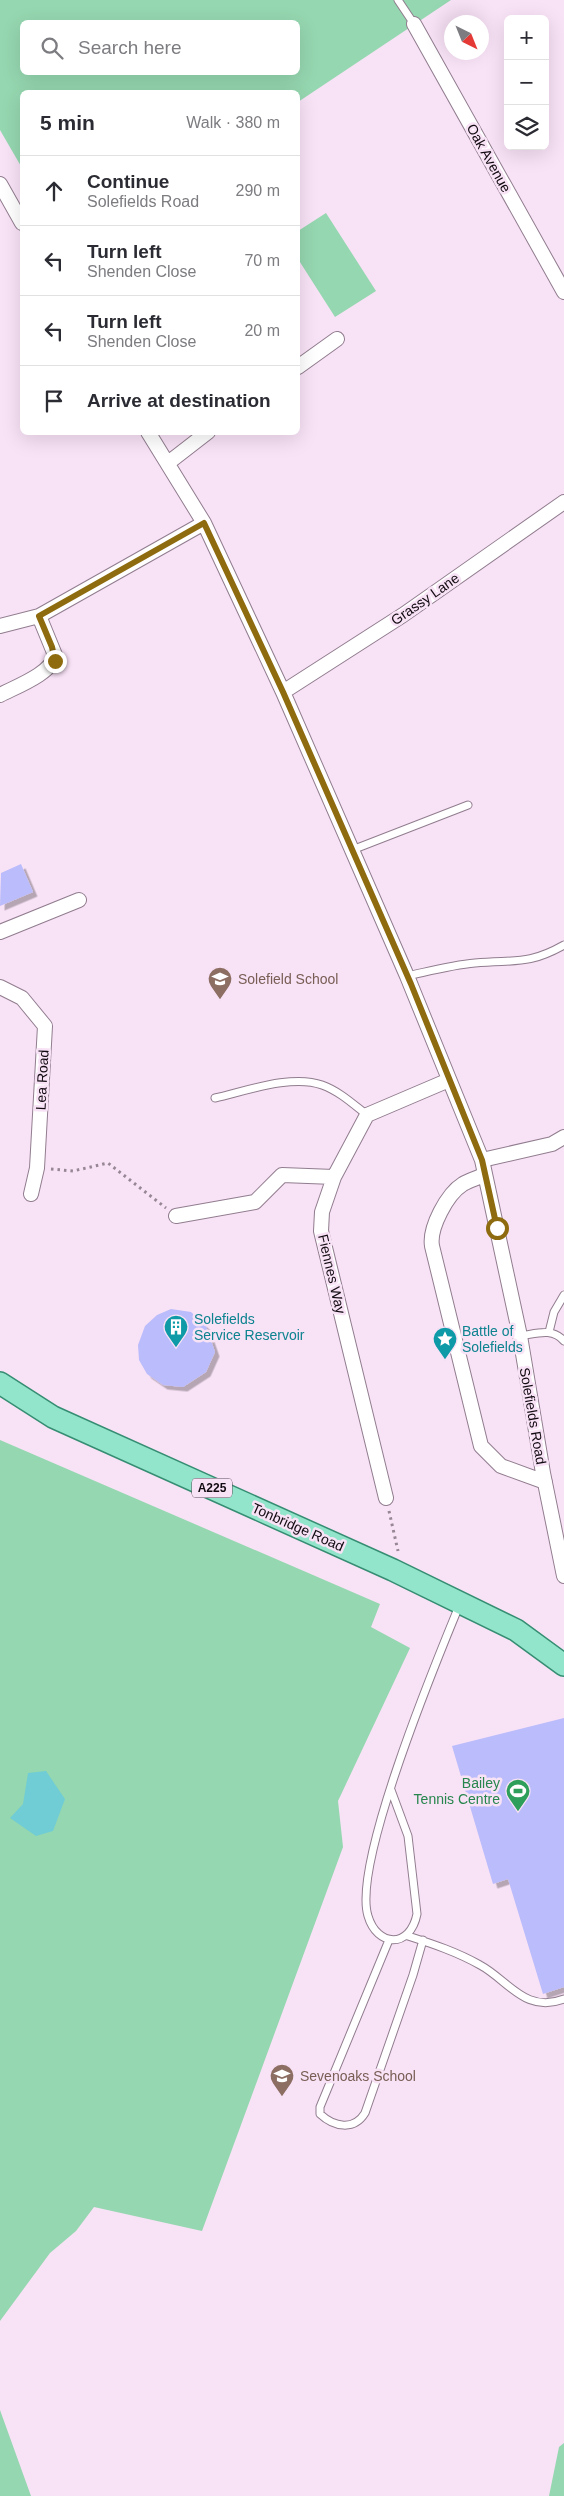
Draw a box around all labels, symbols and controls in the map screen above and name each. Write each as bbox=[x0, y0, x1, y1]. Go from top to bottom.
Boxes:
north arrow bbox=[444, 15, 489, 60]
map controls bbox=[504, 15, 549, 150]
button: + bbox=[504, 15, 549, 60]
search box bbox=[20, 20, 300, 75]
icon: search bbox=[38, 34, 66, 62]
text: Search here bbox=[78, 37, 182, 58]
button: − bbox=[504, 60, 549, 105]
button: layers bbox=[504, 105, 549, 150]
text: 5 min bbox=[40, 111, 95, 134]
text: Walk · 380 m bbox=[186, 114, 280, 131]
street label: Oak Avenue bbox=[464, 121, 515, 195]
text: Continue bbox=[87, 171, 169, 192]
icon: ahead bbox=[40, 177, 68, 205]
text: 290 m bbox=[236, 182, 280, 199]
text: Solefields Road bbox=[87, 193, 199, 210]
text: Turn left bbox=[87, 241, 162, 262]
icon: left bbox=[40, 247, 68, 275]
text: 70 m bbox=[244, 252, 280, 269]
text: Shenden Close bbox=[87, 263, 196, 280]
text: Turn left bbox=[87, 311, 162, 332]
icon: left bbox=[40, 317, 68, 345]
text: 20 m bbox=[244, 322, 280, 339]
text: Shenden Close bbox=[87, 333, 196, 350]
icon: arrive bbox=[40, 387, 68, 415]
text: Arrive at destination bbox=[87, 390, 271, 411]
street label: Grassy Lane bbox=[388, 570, 462, 628]
route end bbox=[44, 650, 67, 673]
school or university icon: Solefield School bbox=[207, 966, 233, 1000]
place label: Solefield School bbox=[238, 971, 338, 987]
street label: Lea Road bbox=[32, 1049, 52, 1111]
route start bbox=[486, 1217, 509, 1240]
street label: Fiennes Way bbox=[315, 1233, 349, 1315]
place label: Solefields Service Reservoir bbox=[194, 1311, 305, 1343]
building icon: Solefields Service Reservoir bbox=[163, 1314, 189, 1348]
place label: Battle of Solefields bbox=[462, 1323, 523, 1355]
place icon: Battle of Solefields bbox=[432, 1326, 458, 1360]
street label: Solefields Road bbox=[517, 1366, 549, 1466]
road number: A225 bbox=[192, 1479, 232, 1498]
street label: Tonbridge Road bbox=[250, 1500, 346, 1554]
place label: Bailey Tennis Centre bbox=[414, 1775, 500, 1807]
sports icon: Bailey Tennis Centre bbox=[505, 1778, 531, 1812]
school or university icon: Sevenoaks School bbox=[269, 2063, 295, 2097]
place label: Sevenoaks School bbox=[300, 2068, 416, 2084]

